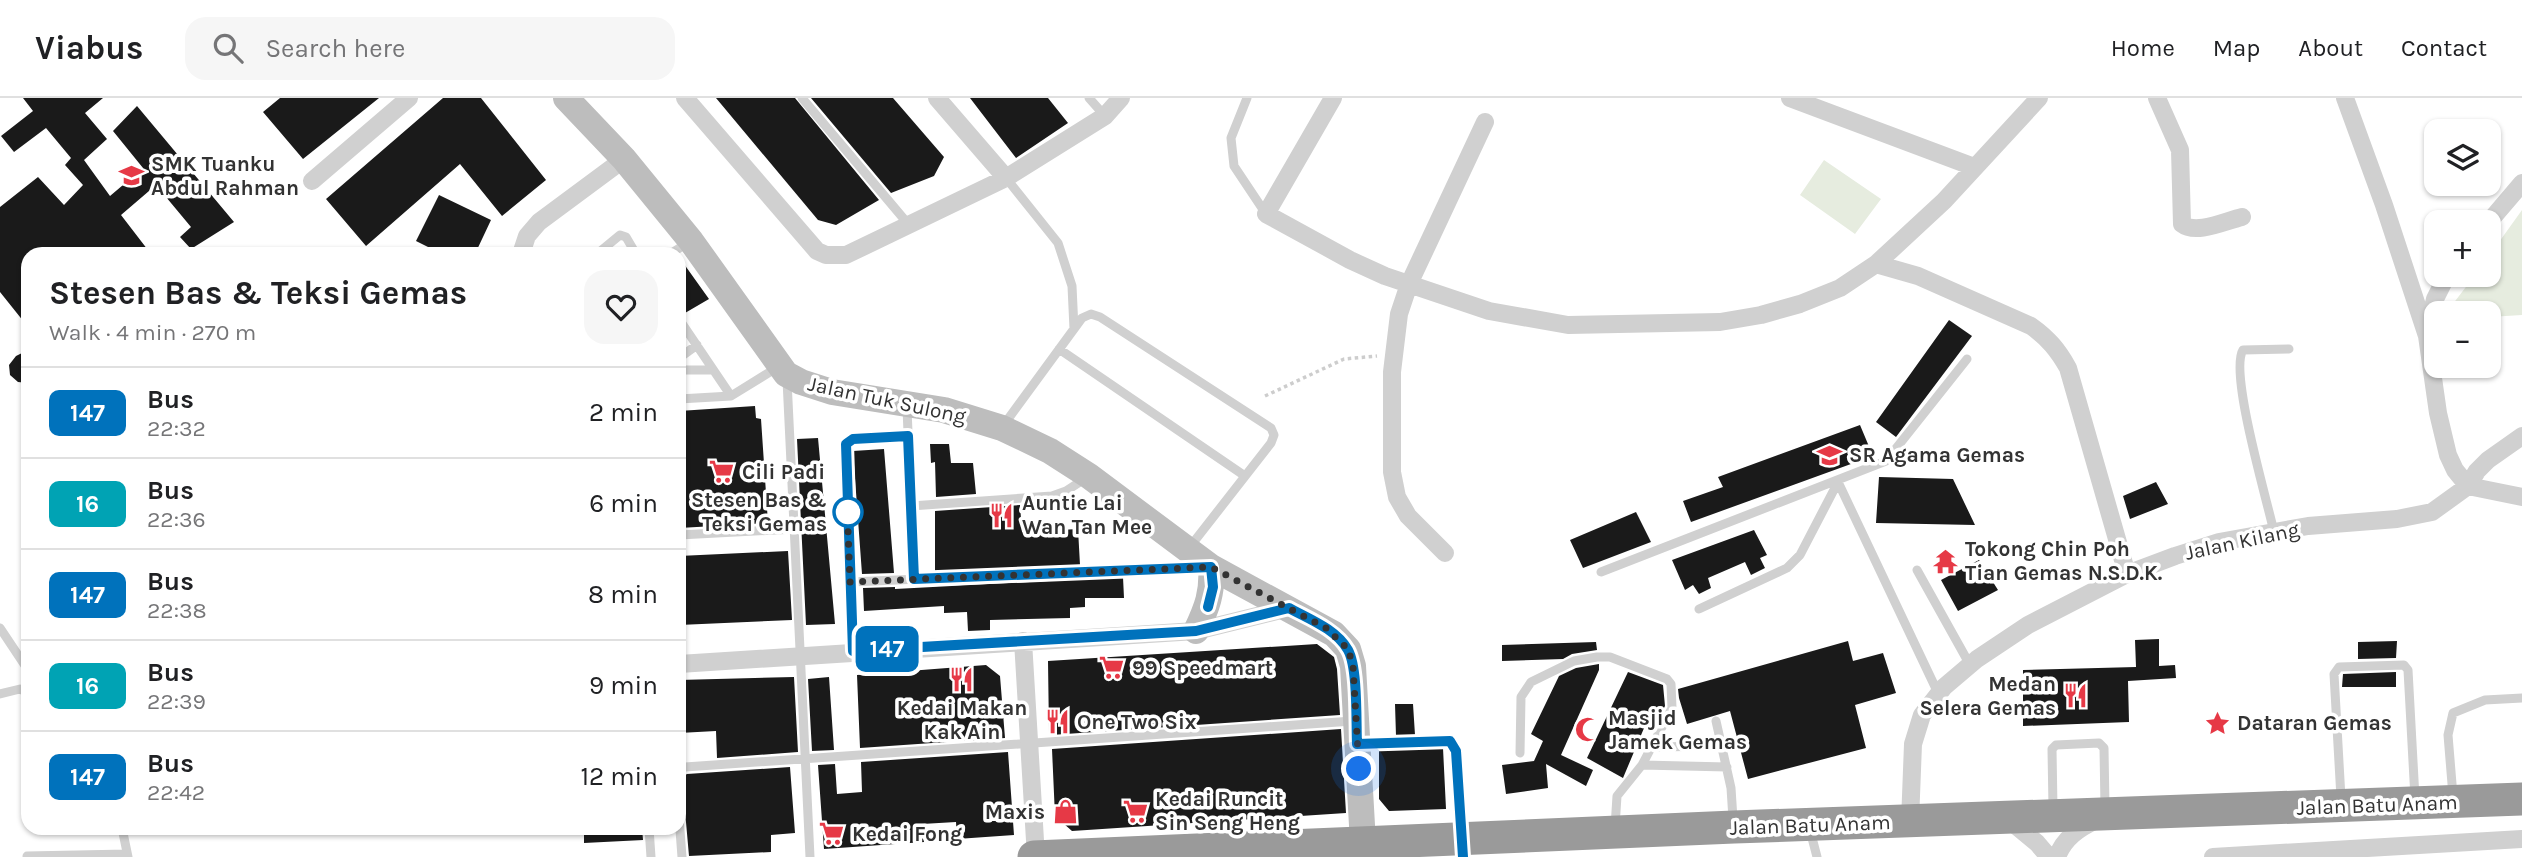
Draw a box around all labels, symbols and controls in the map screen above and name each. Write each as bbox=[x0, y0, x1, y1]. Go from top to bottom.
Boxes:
search box bbox=[185, 17, 675, 80]
text: Viabus bbox=[35, 29, 143, 67]
icon: search bbox=[209, 29, 247, 67]
text: Search here bbox=[265, 33, 405, 64]
text: Home bbox=[2111, 34, 2175, 62]
text: Map bbox=[2213, 34, 2260, 62]
text: About bbox=[2298, 34, 2363, 62]
text: Contact bbox=[2401, 34, 2487, 62]
map controls bbox=[2424, 119, 2501, 378]
button: layers bbox=[2424, 119, 2501, 196]
place label: SMK Tuanku Abdul Rahman bbox=[151, 152, 299, 200]
school or university icon: SMK Tuanku Abdul Rahman bbox=[117, 162, 145, 190]
button: + bbox=[2424, 210, 2501, 287]
button: heart bbox=[584, 270, 658, 344]
text: Stesen Bas & Teksi Gemas bbox=[49, 274, 467, 312]
button: − bbox=[2424, 301, 2501, 378]
text: Walk · 4 min · 270 m bbox=[49, 319, 256, 346]
street label: Jalan Tuk Sulong bbox=[806, 372, 968, 429]
text: Bus bbox=[147, 384, 194, 415]
text: 2 min bbox=[589, 397, 658, 428]
text: 147 bbox=[70, 399, 105, 427]
text: 22:32 bbox=[147, 415, 206, 442]
school or university icon: SR Agama Gemas bbox=[1815, 441, 1843, 469]
place label: SR Agama Gemas bbox=[1849, 443, 2025, 467]
supermarket icon: Cili Padi bbox=[708, 458, 736, 486]
place label: Cili Padi bbox=[742, 460, 825, 484]
text: Bus bbox=[147, 475, 194, 506]
text: 6 min bbox=[589, 488, 658, 519]
place label: Stesen Bas & Teksi Gemas bbox=[691, 488, 827, 536]
text: 16 bbox=[76, 490, 99, 518]
place label: Auntie Lai Wan Tan Mee bbox=[1022, 491, 1152, 539]
marker: Stesen Bas & Teksi Gemas bbox=[833, 497, 863, 527]
restaurant icon: Auntie Lai Wan Tan Mee bbox=[988, 501, 1016, 529]
text: 22:36 bbox=[147, 506, 206, 533]
street label: Jalan Kilang bbox=[2183, 517, 2301, 565]
place label: Tokong Chin Poh Tian Gemas N.S.D.K. bbox=[1965, 537, 2162, 585]
temple icon: Tokong Chin Poh Tian Gemas N.S.D.K. bbox=[1931, 547, 1959, 575]
text: Bus bbox=[147, 566, 194, 597]
text: 8 min bbox=[588, 579, 658, 610]
text: 147 bbox=[70, 581, 105, 609]
text: 22:38 bbox=[147, 597, 207, 624]
line badge: 147 bbox=[847, 626, 927, 672]
text: 147 bbox=[870, 635, 904, 663]
supermarket icon: 99 Speedmart bbox=[1098, 654, 1126, 682]
place label: 99 Speedmart bbox=[1132, 656, 1273, 680]
text: Bus bbox=[147, 657, 194, 688]
restaurant icon: Kedai Makan Kak Ain bbox=[948, 665, 976, 693]
text: 9 min bbox=[589, 670, 658, 701]
text: 16 bbox=[76, 672, 99, 700]
place label: Medan Selera Gemas bbox=[1919, 672, 2056, 720]
restaurant icon: Medan Selera Gemas bbox=[2062, 682, 2090, 710]
text: 22:39 bbox=[147, 688, 206, 715]
place label: Kedai Makan Kak Ain bbox=[897, 696, 1027, 744]
place label: Masjid Jamek Gemas bbox=[1608, 706, 1747, 754]
restaurant icon: One Two Six bbox=[1043, 708, 1071, 736]
place icon: Dataran Gemas bbox=[2203, 709, 2231, 737]
place label: One Two Six bbox=[1077, 710, 1197, 734]
place label: Dataran Gemas bbox=[2237, 711, 2392, 735]
mosque icon: Masjid Jamek Gemas bbox=[1574, 716, 1602, 744]
text: Bus bbox=[147, 748, 194, 779]
your location bbox=[1341, 751, 1376, 786]
text: 12 min bbox=[580, 761, 658, 792]
text: 147 bbox=[70, 763, 105, 791]
text: 22:42 bbox=[147, 779, 205, 806]
place label: Kedai Runcit Sin Seng Heng bbox=[1155, 787, 1300, 835]
street label: Jalan Batu Anam bbox=[2296, 790, 2458, 820]
supermarket icon: Kedai Runcit Sin Seng Heng bbox=[1121, 797, 1149, 825]
shop icon: Maxis bbox=[1051, 798, 1079, 826]
place label: Maxis bbox=[985, 800, 1045, 824]
street label: Jalan Batu Anam bbox=[1729, 810, 1891, 840]
supermarket icon: Kedai Fong bbox=[818, 820, 846, 848]
place label: Kedai Fong bbox=[852, 822, 962, 846]

